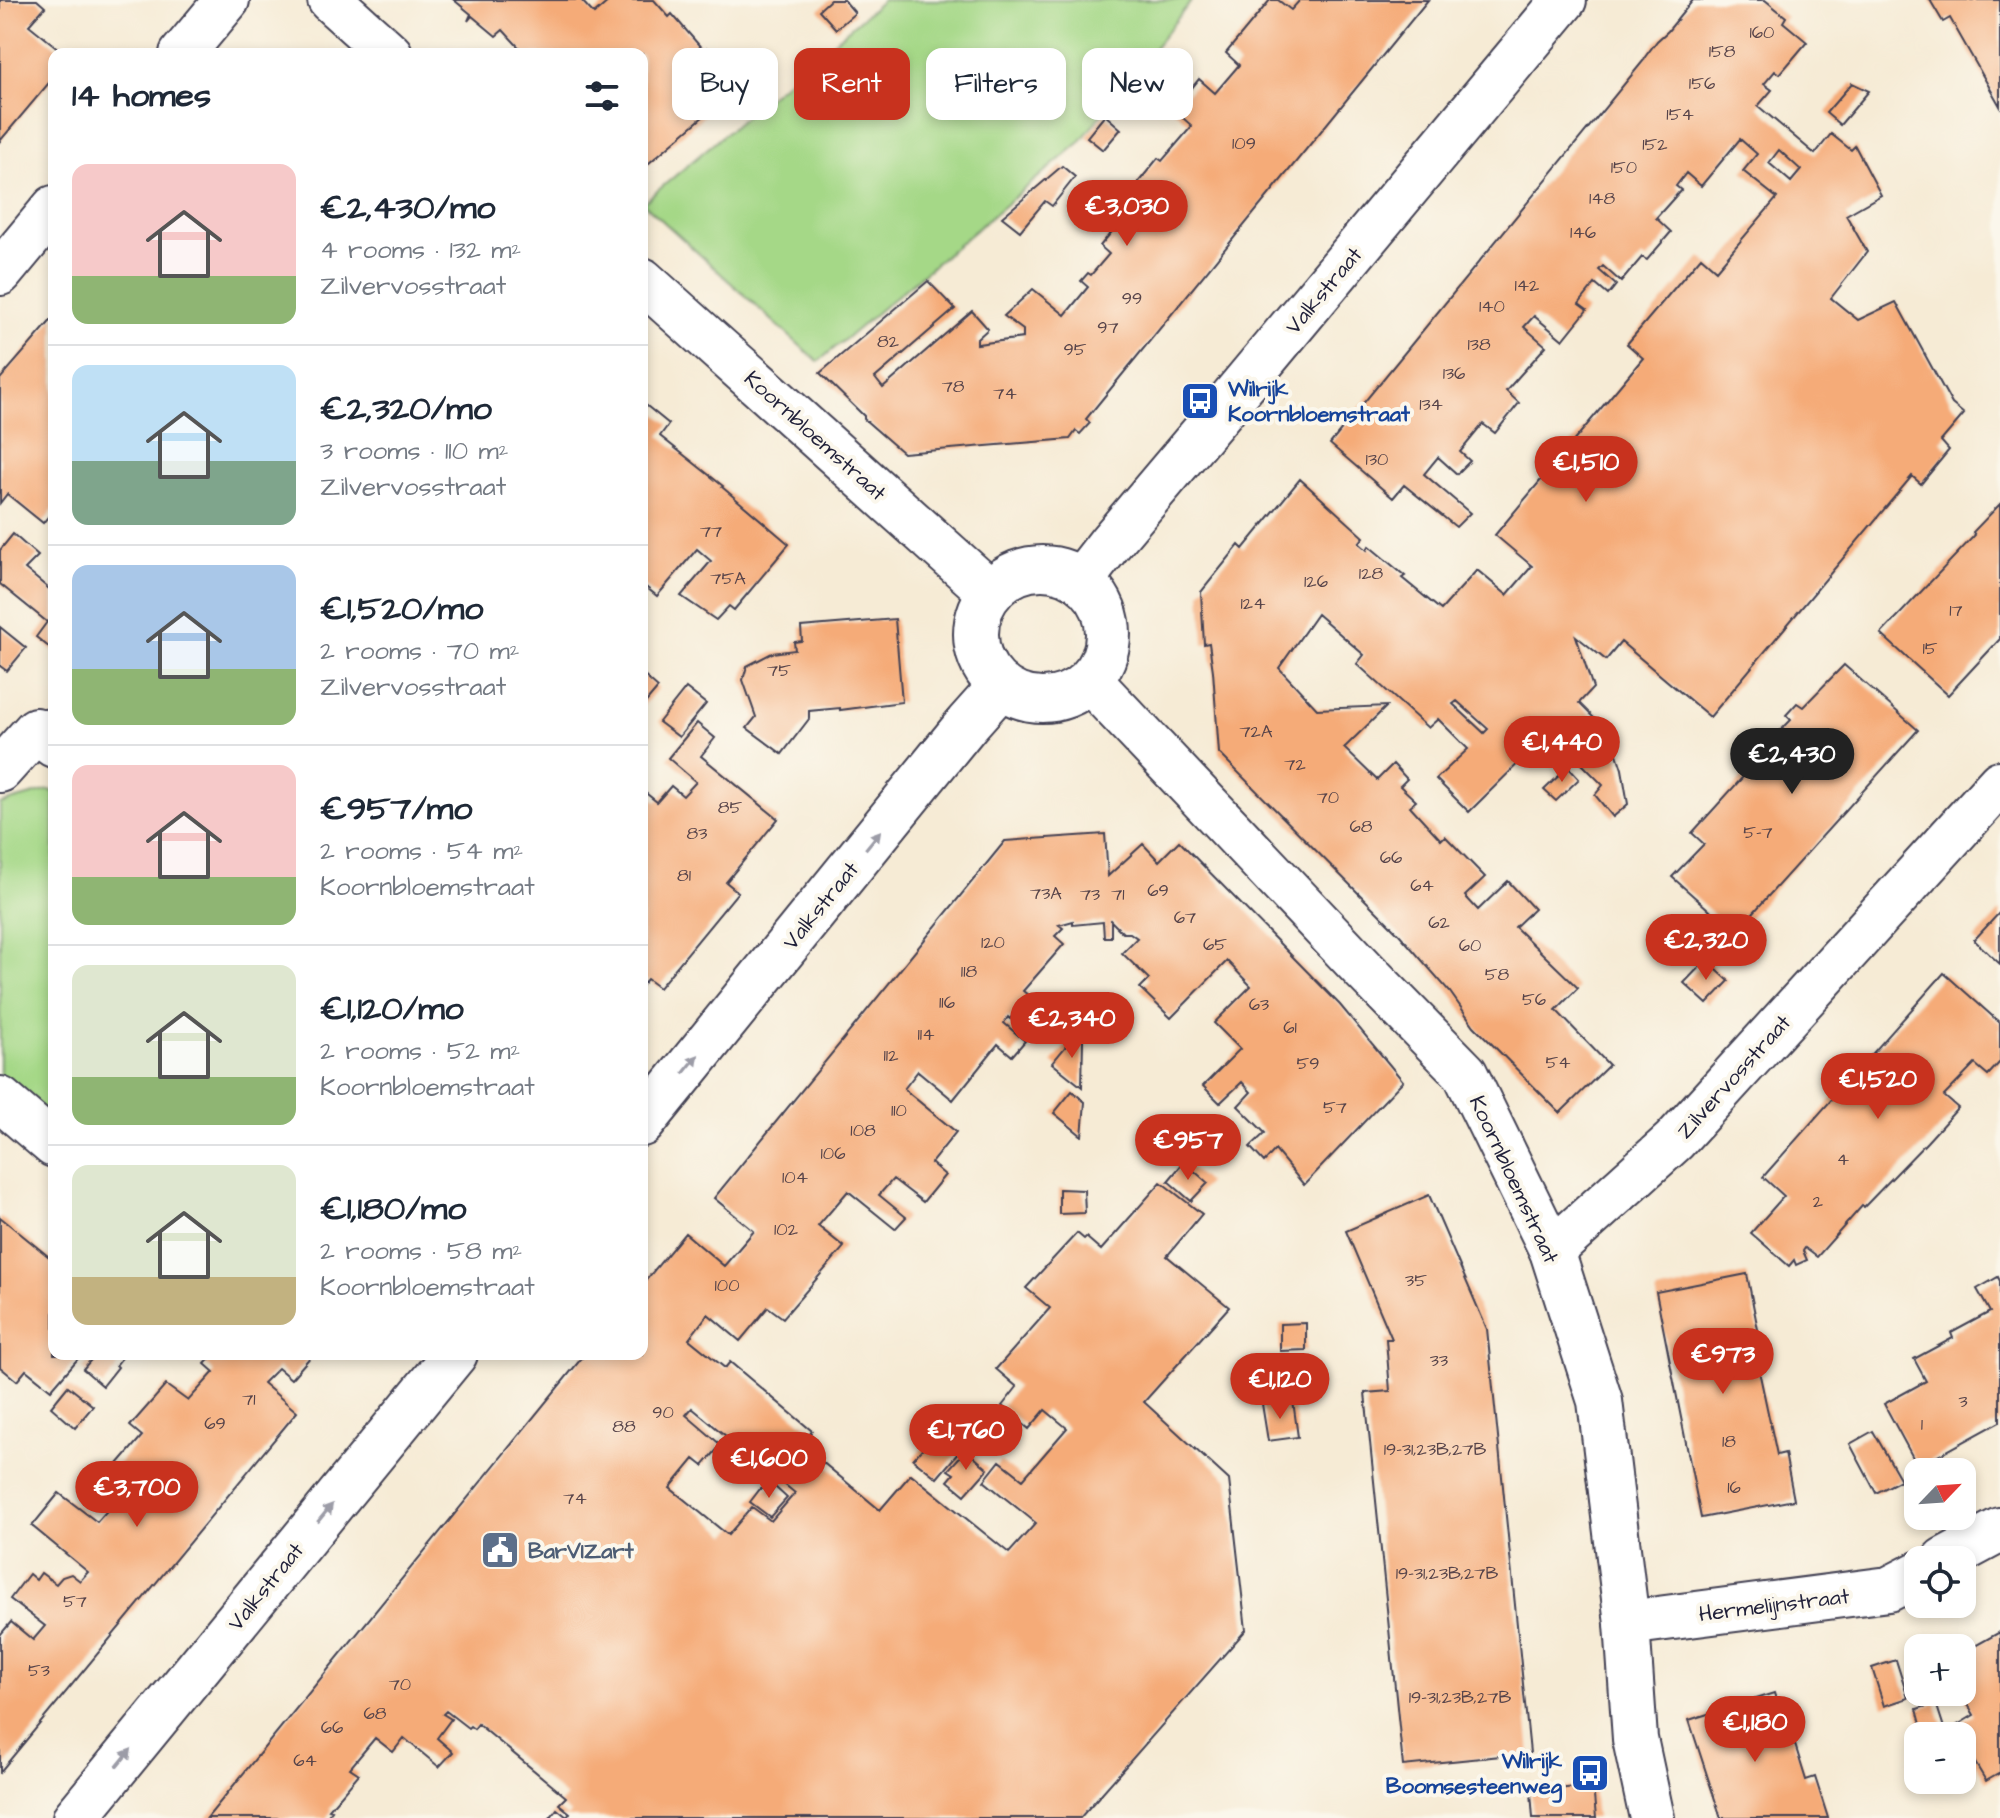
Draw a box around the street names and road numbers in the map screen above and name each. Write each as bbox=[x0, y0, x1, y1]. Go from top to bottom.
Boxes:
street label: Valkstraat bbox=[1278, 241, 1370, 341]
street label: Koornbloemstraat bbox=[737, 364, 893, 509]
street label: Valkstraat bbox=[776, 855, 866, 957]
street label: Zilvervosstraat bbox=[1670, 1008, 1798, 1146]
street label: Koornbloemstraat bbox=[1461, 1091, 1566, 1269]
street label: Valkstraat bbox=[221, 1536, 311, 1638]
street label: Hermelijnstraat bbox=[1697, 1581, 1851, 1630]

